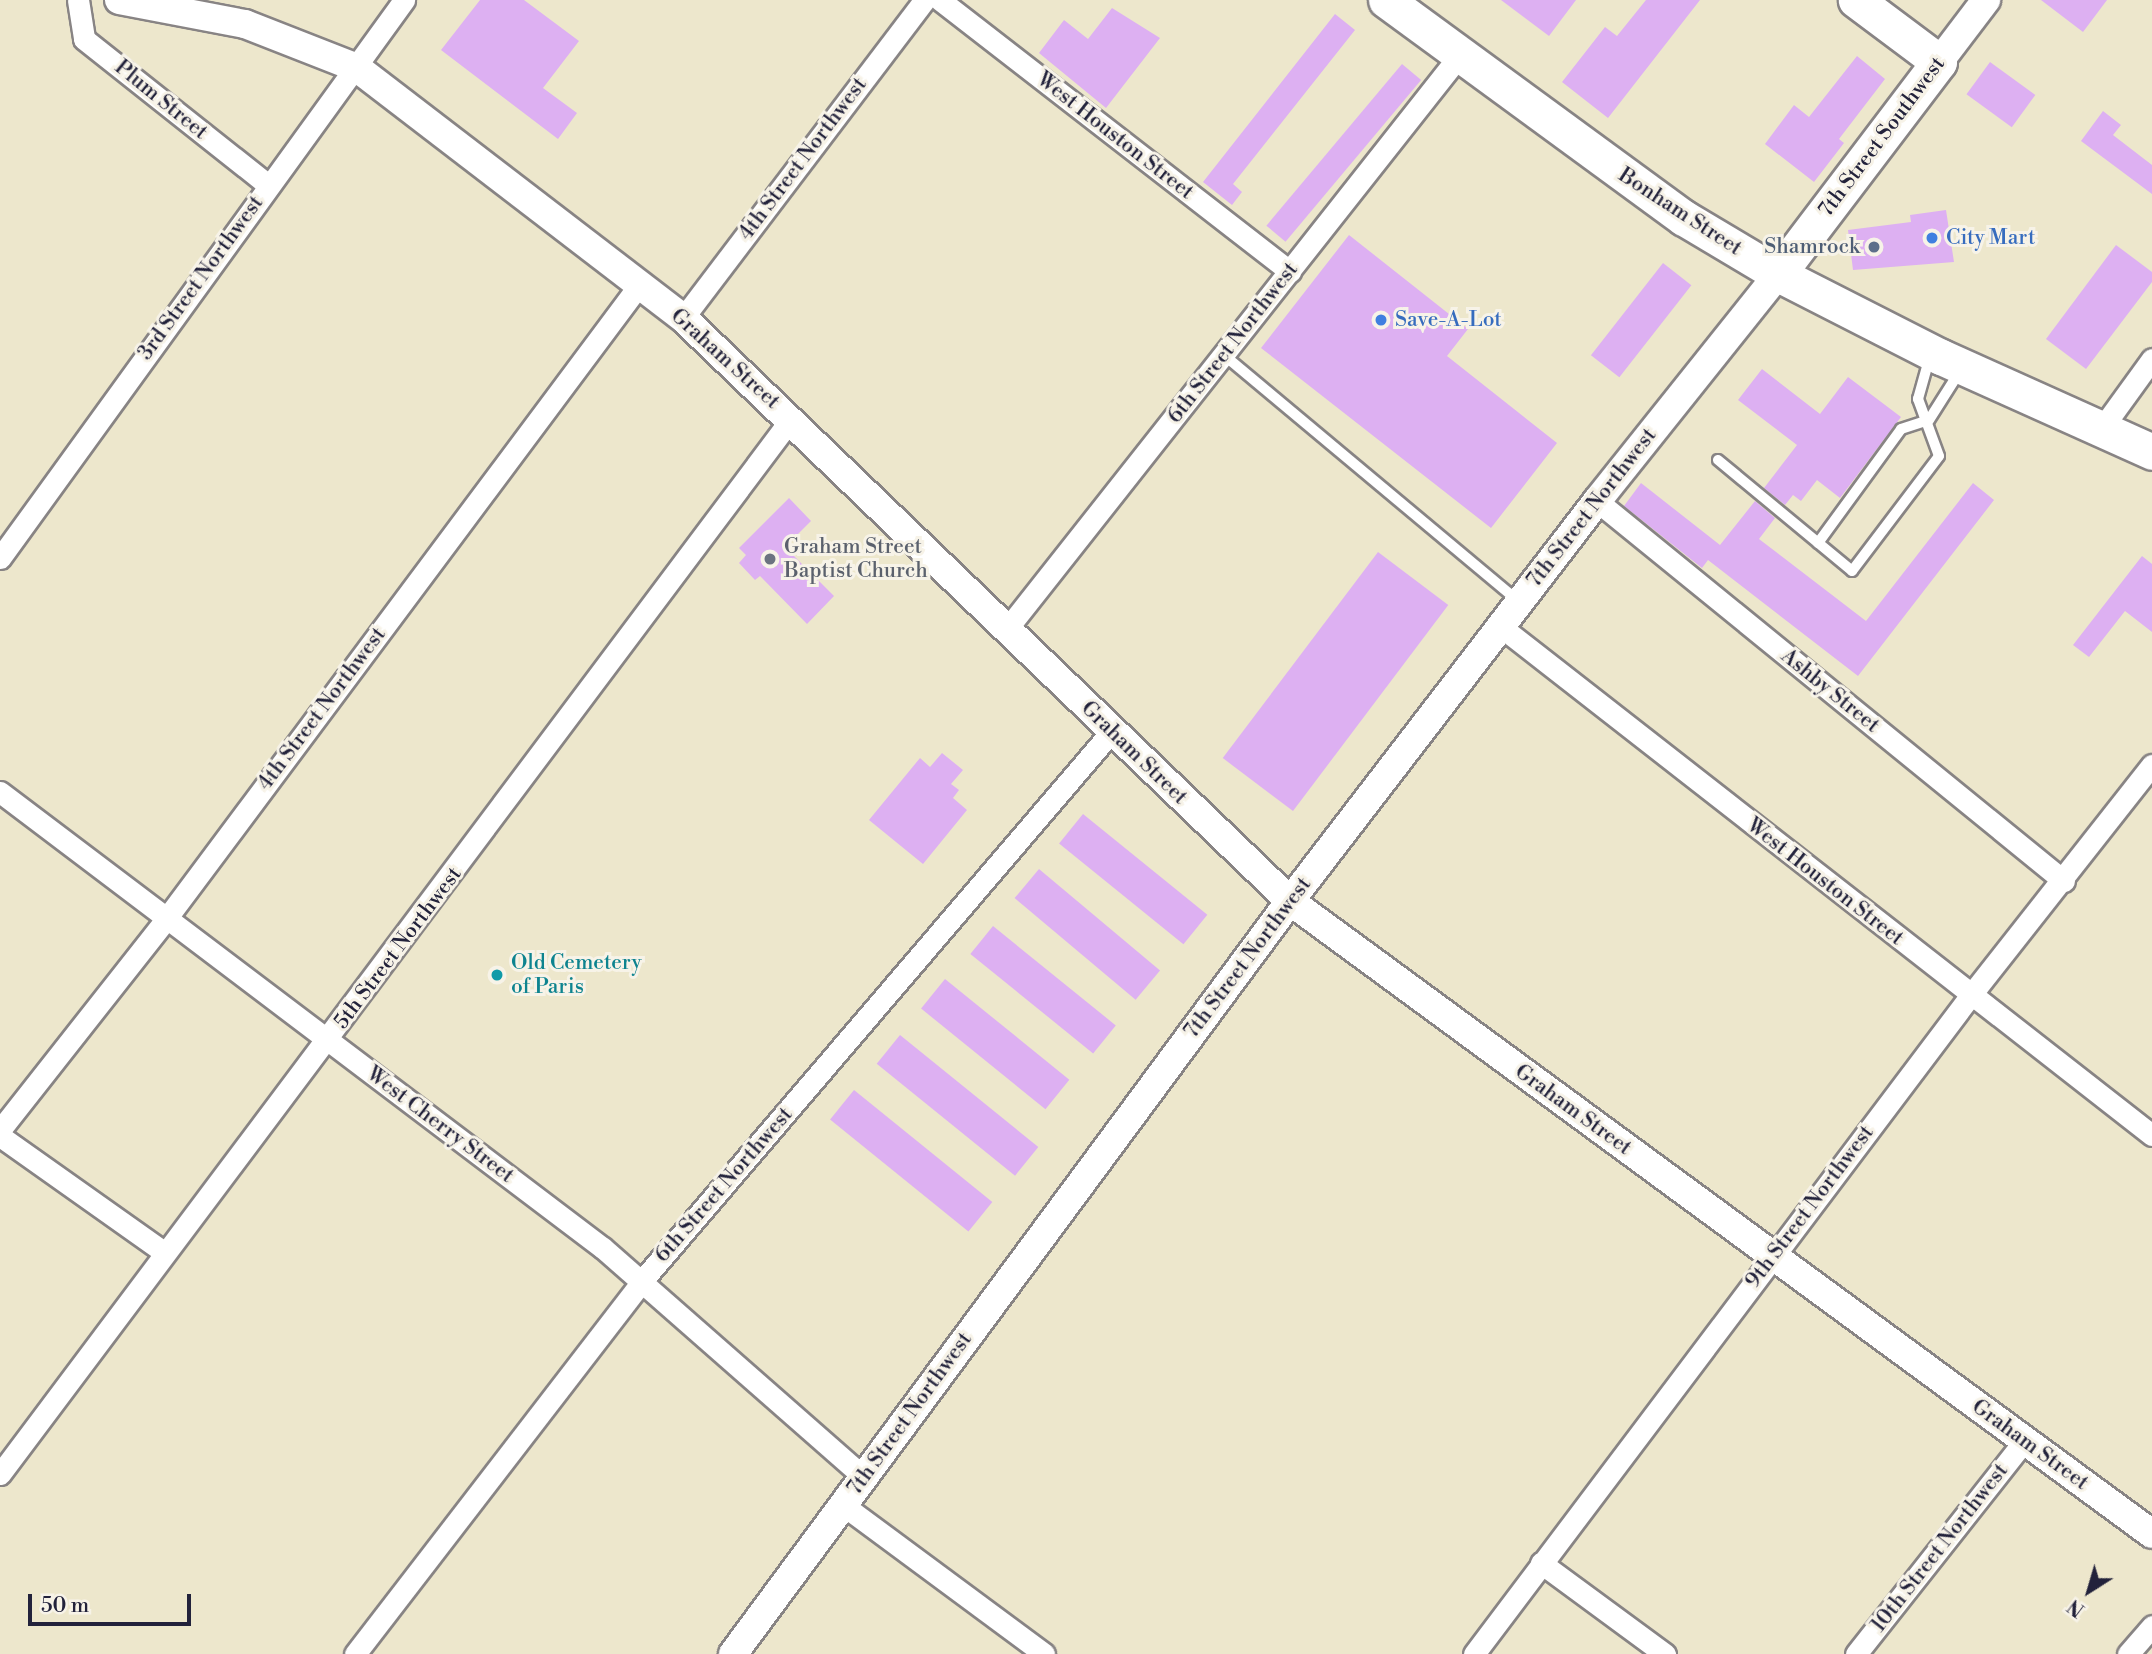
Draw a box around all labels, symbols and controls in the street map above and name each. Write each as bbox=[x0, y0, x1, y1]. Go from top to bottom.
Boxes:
street label: 7th Street Southwest bbox=[1814, 52, 1950, 222]
street label: Plum Street bbox=[109, 55, 213, 145]
street label: West Houston Street bbox=[1031, 67, 1199, 205]
street label: 4th Street Northwest bbox=[734, 73, 872, 245]
street label: Bonham Street bbox=[1614, 163, 1746, 261]
street label: 3rd Street Northwest bbox=[133, 191, 269, 365]
place label: City Mart bbox=[1946, 225, 2035, 251]
marker: City Mart bbox=[1924, 230, 1940, 246]
place label: Shamrock bbox=[1764, 234, 1860, 260]
marker: Shamrock bbox=[1866, 239, 1882, 255]
street label: 6th Street Northwest bbox=[1162, 258, 1304, 428]
street label: Graham Street bbox=[665, 303, 785, 415]
place label: Save-A-Lot bbox=[1395, 307, 1502, 333]
marker: Save-A-Lot bbox=[1373, 312, 1389, 328]
street label: 7th Street Northwest bbox=[1522, 423, 1662, 593]
place label: Graham Street Baptist Church bbox=[784, 534, 928, 584]
marker: Graham Street Baptist Church bbox=[762, 551, 778, 567]
street label: 4th Street Northwest bbox=[253, 623, 391, 795]
street label: Ashby Street bbox=[1776, 644, 1884, 738]
street label: Graham Street bbox=[1076, 696, 1192, 810]
street label: West Houston Street bbox=[1741, 813, 1909, 951]
street label: 5th Street Northwest bbox=[329, 862, 467, 1034]
street label: 7th Street Northwest bbox=[1179, 872, 1317, 1044]
place label: Old Cemetery of Paris bbox=[511, 950, 642, 1000]
marker: Old Cemetery of Paris bbox=[489, 967, 505, 983]
street label: Graham Street bbox=[1510, 1059, 1636, 1161]
street label: West Cherry Street bbox=[361, 1061, 519, 1189]
street label: 6th Street Northwest bbox=[650, 1102, 798, 1268]
street label: 9th Street Northwest bbox=[1741, 1121, 1879, 1293]
street label: 7th Street Northwest bbox=[842, 1328, 978, 1500]
street label: Graham Street bbox=[1967, 1394, 2093, 1496]
street label: 10th Street Northwest bbox=[1866, 1459, 2014, 1637]
north arrow bbox=[2054, 1556, 2124, 1626]
scale bar bbox=[32, 1580, 194, 1624]
text: 50 m bbox=[41, 1593, 89, 1619]
text: N bbox=[2063, 1594, 2090, 1622]

